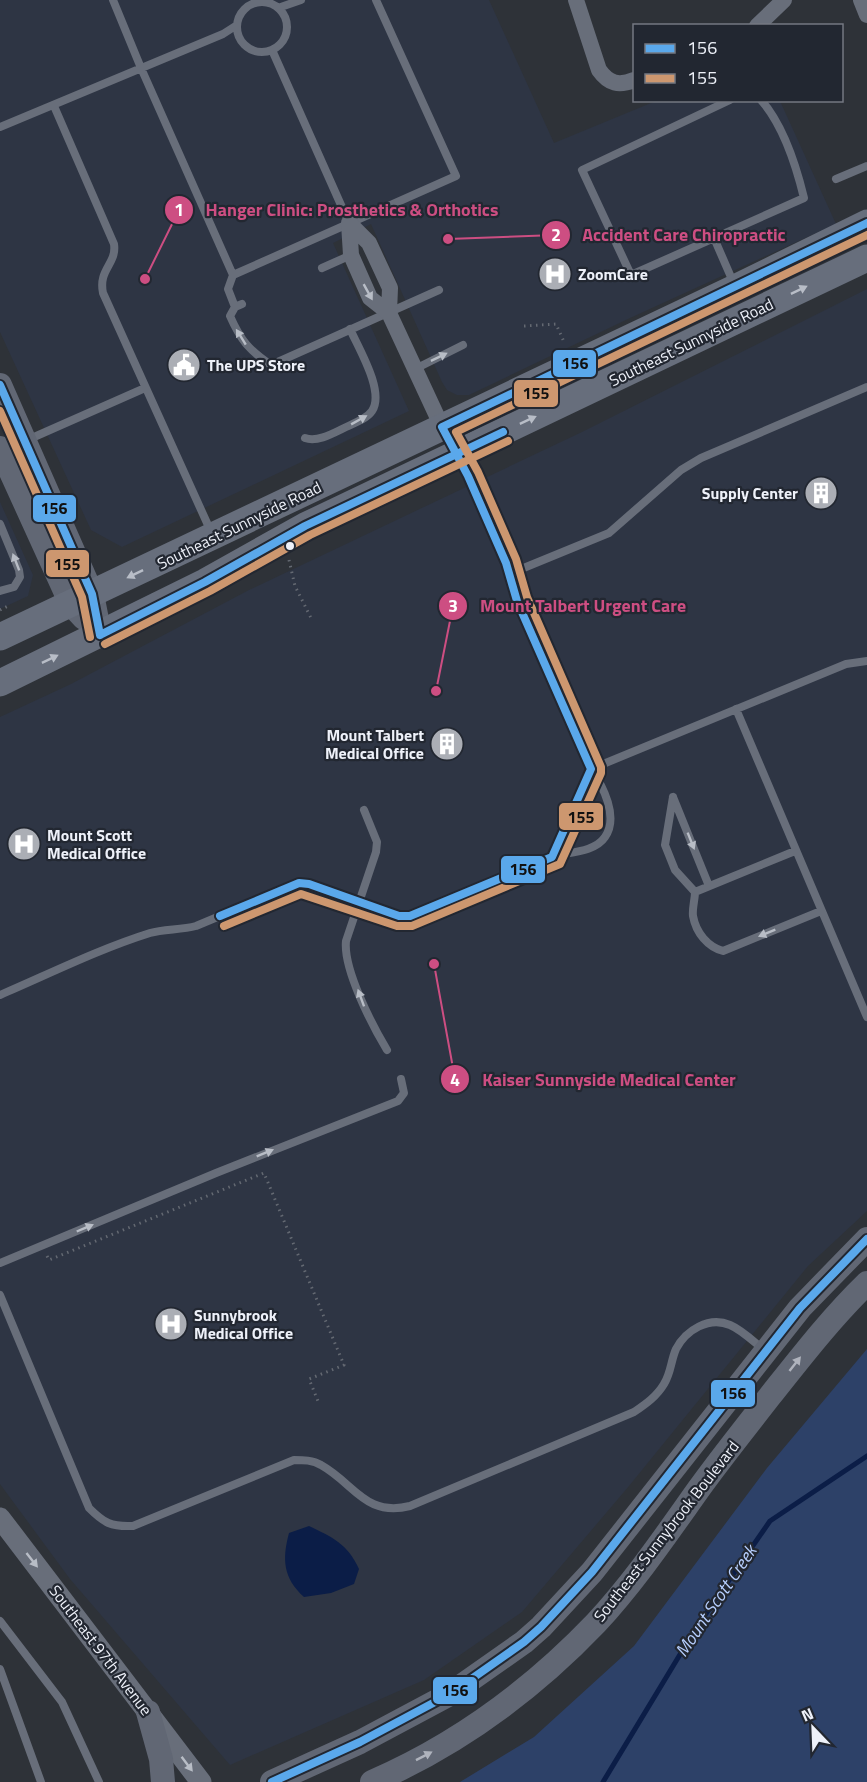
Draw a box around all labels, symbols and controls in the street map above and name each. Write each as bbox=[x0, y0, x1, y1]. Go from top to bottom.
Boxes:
legend bbox=[633, 24, 843, 102]
text: 156 bbox=[687, 34, 717, 61]
text: 155 bbox=[687, 64, 717, 91]
callout: Hanger Clinic: Prosthetics & Orthotics bbox=[164, 192, 511, 228]
text: 1 bbox=[174, 196, 184, 223]
text: Hanger Clinic: Prosthetics & Orthotics bbox=[206, 196, 498, 223]
callout: Accident Care Chiropractic bbox=[541, 217, 798, 253]
text: 2 bbox=[551, 221, 561, 248]
text: Accident Care Chiropractic bbox=[582, 221, 786, 248]
hospital icon: ZoomCare bbox=[537, 256, 573, 292]
place label: ZoomCare bbox=[578, 262, 648, 286]
one-way arrow bbox=[363, 284, 374, 300]
one-way arrow bbox=[790, 286, 807, 295]
street label: Southeast Sunnyside Road bbox=[605, 292, 777, 392]
one-way arrow bbox=[235, 329, 246, 345]
public building icon: The UPS Store bbox=[166, 347, 202, 383]
line badge: 156 bbox=[552, 349, 597, 378]
text: 156 bbox=[562, 351, 588, 375]
place label: The UPS Store bbox=[207, 353, 305, 377]
one-way arrow bbox=[430, 353, 447, 362]
line badge: 155 bbox=[513, 379, 559, 408]
text: 155 bbox=[523, 381, 549, 405]
one-way arrow bbox=[351, 415, 368, 425]
one-way arrow bbox=[519, 415, 537, 425]
street label: Southeast Sunnyside Road bbox=[153, 475, 325, 575]
building icon: Supply Center bbox=[803, 475, 839, 511]
place label: Supply Center bbox=[702, 481, 798, 505]
line badge: 156 bbox=[32, 494, 77, 523]
text: 156 bbox=[41, 496, 67, 520]
unlabelled marker bbox=[284, 540, 296, 552]
line badge: 155 bbox=[45, 549, 90, 578]
text: 155 bbox=[54, 552, 80, 576]
one-way arrow bbox=[10, 553, 20, 571]
one-way arrow bbox=[126, 570, 143, 579]
callout: Mount Talbert Urgent Care bbox=[438, 588, 699, 624]
text: 3 bbox=[448, 592, 458, 619]
text: Mount Talbert Urgent Care bbox=[480, 592, 686, 619]
one-way arrow bbox=[42, 654, 59, 664]
place label: Mount Talbert Medical Office bbox=[325, 723, 424, 765]
building icon: Mount Talbert Medical Office bbox=[429, 726, 465, 762]
line badge: 155 bbox=[558, 802, 604, 831]
text: 155 bbox=[568, 805, 594, 829]
place label: Mount Scott Medical Office bbox=[47, 823, 146, 865]
hospital icon: Mount Scott Medical Office bbox=[6, 826, 42, 862]
one-way arrow bbox=[686, 833, 696, 851]
line badge: 156 bbox=[500, 855, 546, 884]
text: 156 bbox=[510, 857, 536, 881]
one-way arrow bbox=[757, 928, 775, 938]
one-way arrow bbox=[356, 989, 365, 1007]
callout: Kaiser Sunnyside Medical Center bbox=[440, 1061, 748, 1097]
text: 4 bbox=[450, 1066, 460, 1093]
text: Kaiser Sunnyside Medical Center bbox=[482, 1066, 736, 1093]
one-way arrow bbox=[256, 1148, 274, 1158]
one-way arrow bbox=[76, 1223, 94, 1232]
place label: Sunnybrook Medical Office bbox=[194, 1303, 293, 1345]
hospital icon: Sunnybrook Medical Office bbox=[153, 1306, 189, 1342]
one-way arrow bbox=[789, 1356, 802, 1372]
line badge: 156 bbox=[710, 1379, 756, 1408]
text: 156 bbox=[720, 1381, 746, 1405]
street label: Southeast Sunnybrook Boulevard bbox=[588, 1435, 744, 1627]
water label: Mount Scott Creek bbox=[668, 1538, 764, 1662]
one-way arrow bbox=[26, 1552, 38, 1567]
street label: Southeast 97th Avenue bbox=[44, 1580, 158, 1720]
line badge: 156 bbox=[432, 1676, 478, 1705]
text: 156 bbox=[442, 1678, 468, 1702]
north arrow bbox=[783, 1698, 843, 1758]
text: N bbox=[797, 1701, 817, 1727]
one-way arrow bbox=[415, 1752, 433, 1762]
one-way arrow bbox=[181, 1756, 193, 1771]

